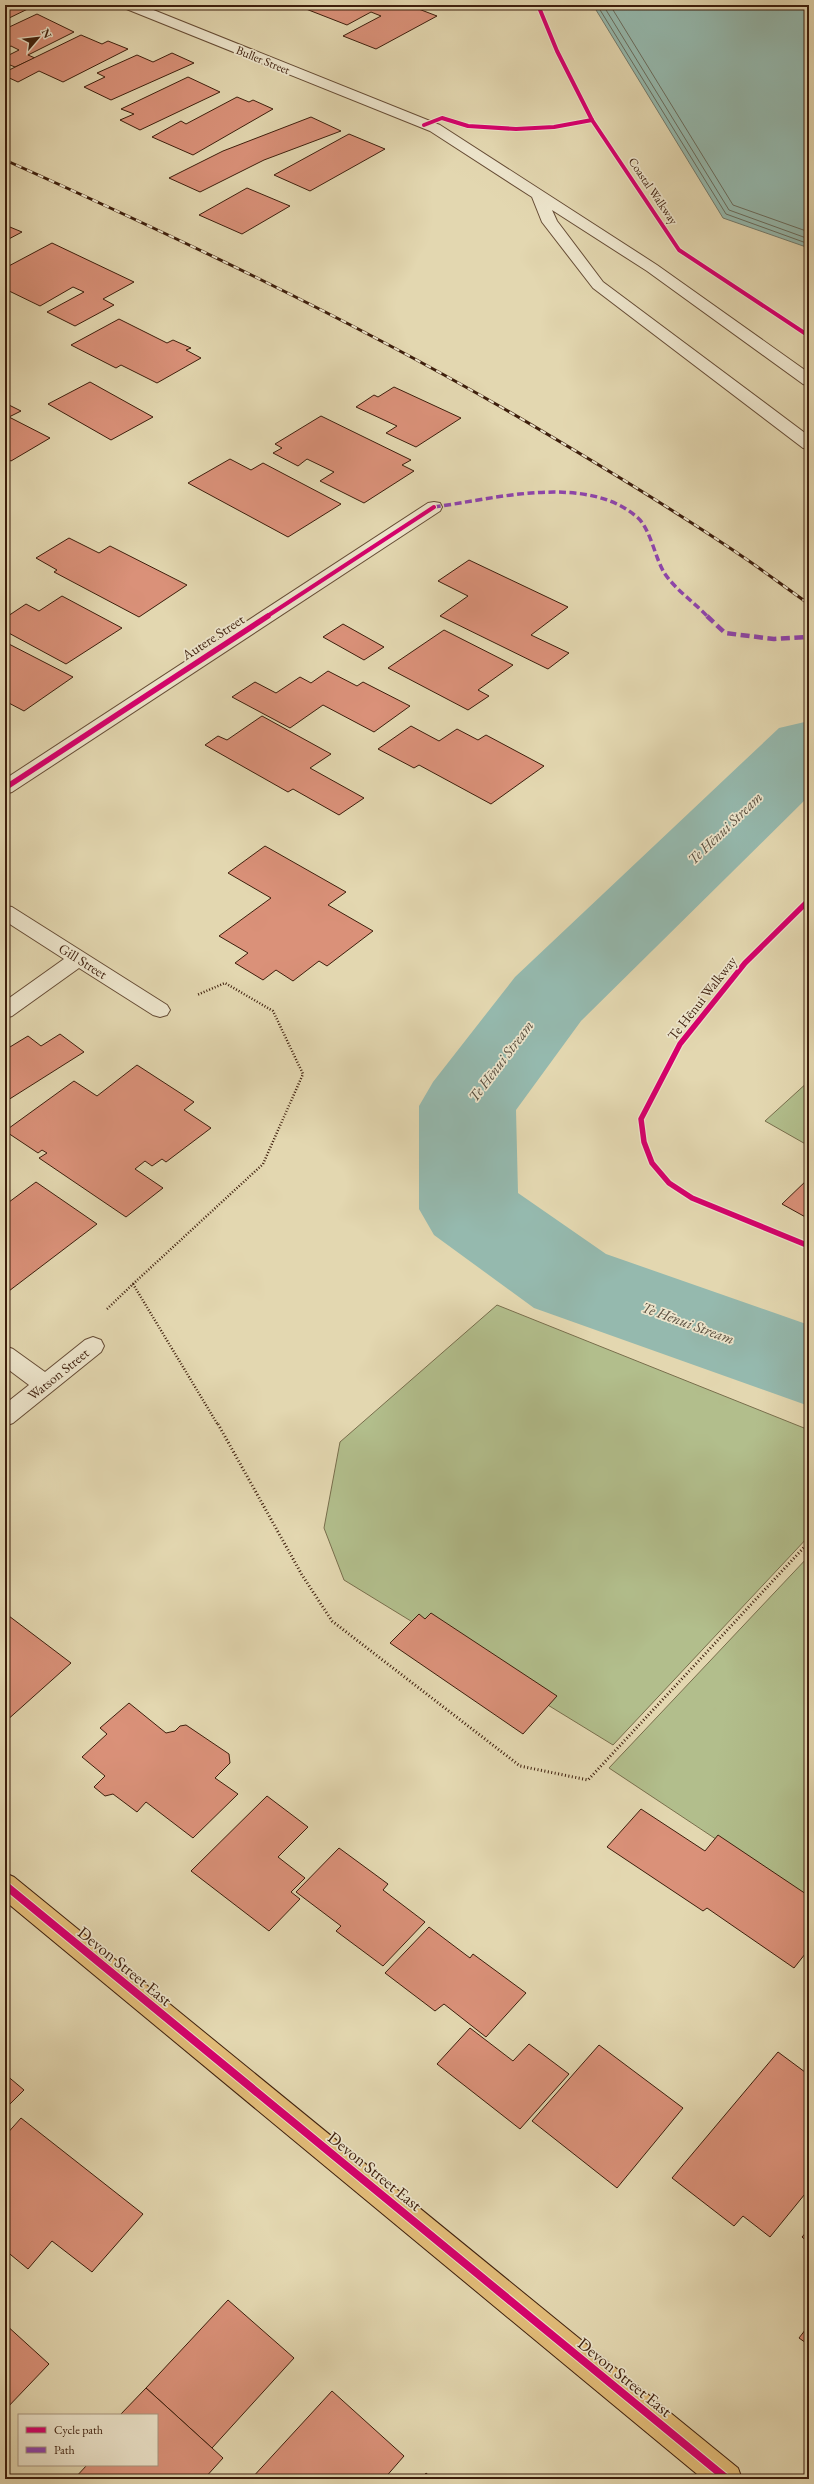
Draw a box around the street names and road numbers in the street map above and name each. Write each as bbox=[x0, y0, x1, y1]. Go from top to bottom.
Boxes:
street label: Buller Street bbox=[234, 42, 292, 78]
street label: Coastal Walkway bbox=[625, 154, 682, 228]
street label: Autere Street bbox=[178, 610, 248, 664]
street label: Gill Street bbox=[55, 939, 111, 983]
street label: Te Hēnui Walkway bbox=[664, 952, 741, 1044]
street label: Watson Street bbox=[24, 1343, 93, 1404]
street label: Devon Street East bbox=[73, 1921, 177, 2011]
street label: Devon Street East bbox=[323, 2126, 427, 2216]
street label: Devon Street East bbox=[573, 2332, 677, 2422]

